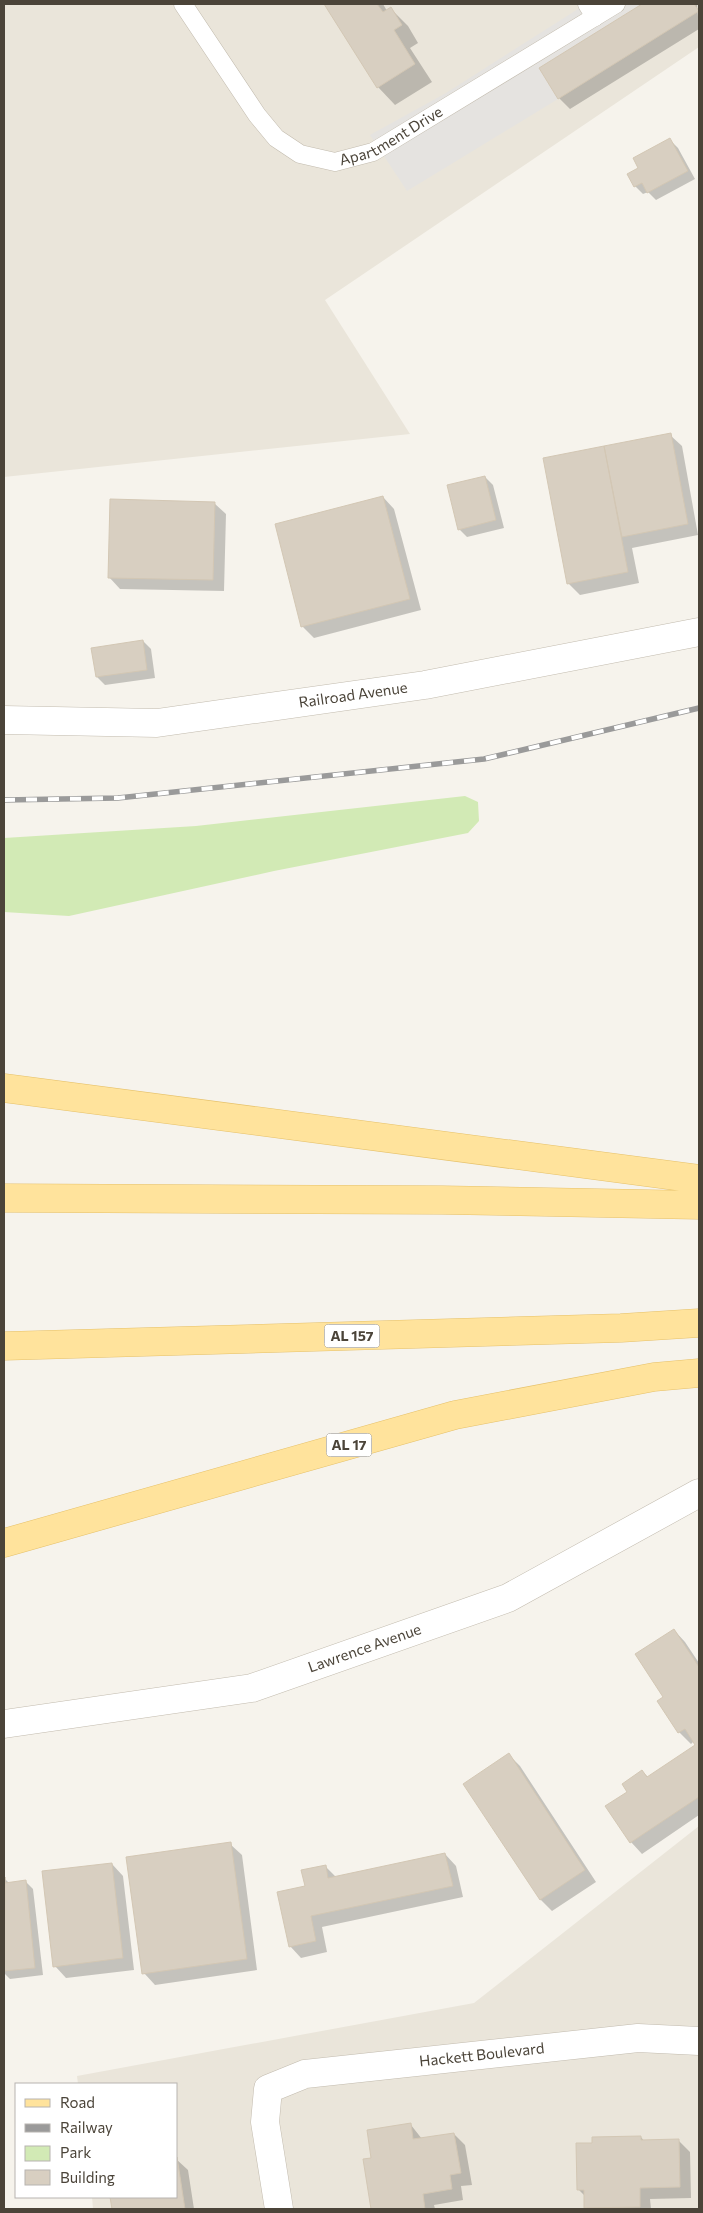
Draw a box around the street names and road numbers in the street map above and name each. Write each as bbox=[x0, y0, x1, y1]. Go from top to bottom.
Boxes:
street label: Apartment Drive bbox=[337, 102, 445, 168]
street label: Railroad Avenue bbox=[297, 678, 409, 711]
road number: AL 157 bbox=[324, 1324, 380, 1348]
road number: AL 17 bbox=[326, 1434, 372, 1456]
street label: Lawrence Avenue bbox=[305, 1619, 423, 1676]
street label: Hackett Boulevard bbox=[418, 2038, 545, 2070]

